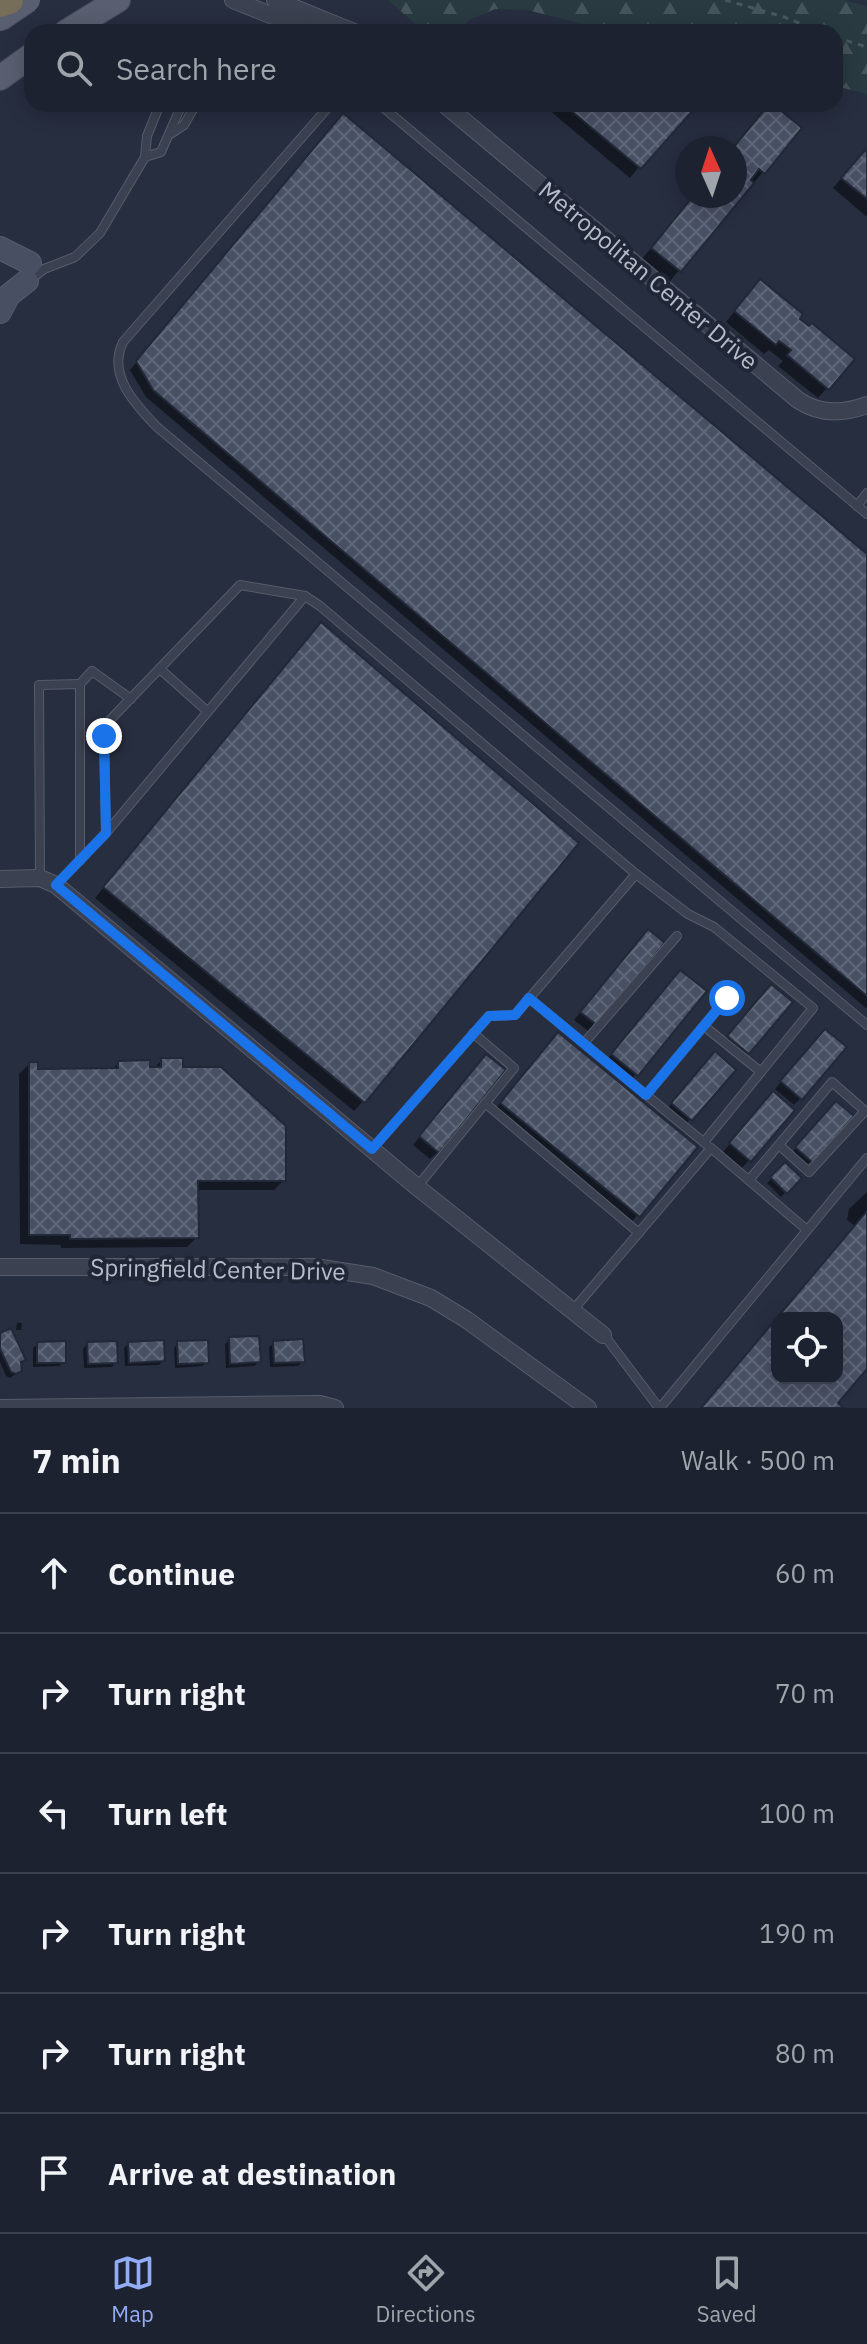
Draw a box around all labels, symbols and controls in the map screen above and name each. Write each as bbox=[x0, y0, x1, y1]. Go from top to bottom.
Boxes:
search box bbox=[24, 24, 843, 112]
icon: search bbox=[52, 46, 96, 90]
text: Search here bbox=[116, 49, 277, 88]
north arrow bbox=[675, 136, 747, 208]
street label: Metropolitan Center Drive bbox=[532, 174, 765, 377]
route end bbox=[86, 718, 122, 754]
route start bbox=[709, 980, 745, 1016]
street label: Springfield Center Drive bbox=[90, 1251, 346, 1287]
map controls bbox=[771, 1312, 843, 1384]
button: locate bbox=[771, 1312, 843, 1384]
text: 7 min bbox=[32, 1438, 121, 1482]
text: Walk · 500 m bbox=[681, 1443, 835, 1477]
icon: ahead bbox=[32, 1551, 76, 1595]
text: Continue bbox=[108, 1554, 235, 1593]
text: 60 m bbox=[775, 1556, 835, 1590]
icon: right bbox=[32, 1671, 76, 1715]
text: Turn right bbox=[108, 1674, 246, 1713]
text: 70 m bbox=[775, 1676, 835, 1710]
icon: left bbox=[32, 1791, 76, 1835]
text: Turn left bbox=[108, 1794, 227, 1833]
text: 100 m bbox=[759, 1796, 835, 1830]
icon: right bbox=[32, 1911, 76, 1955]
text: Turn right bbox=[108, 1914, 246, 1953]
text: 190 m bbox=[759, 1916, 835, 1950]
icon: right bbox=[32, 2031, 76, 2075]
text: Turn right bbox=[108, 2034, 246, 2073]
text: 80 m bbox=[775, 2036, 835, 2070]
icon: arrive bbox=[32, 2151, 76, 2195]
text: Arrive at destination bbox=[108, 2154, 396, 2193]
tab: Map bbox=[111, 2251, 155, 2328]
tab: Directions bbox=[376, 2251, 476, 2328]
tab: Saved bbox=[697, 2251, 756, 2328]

